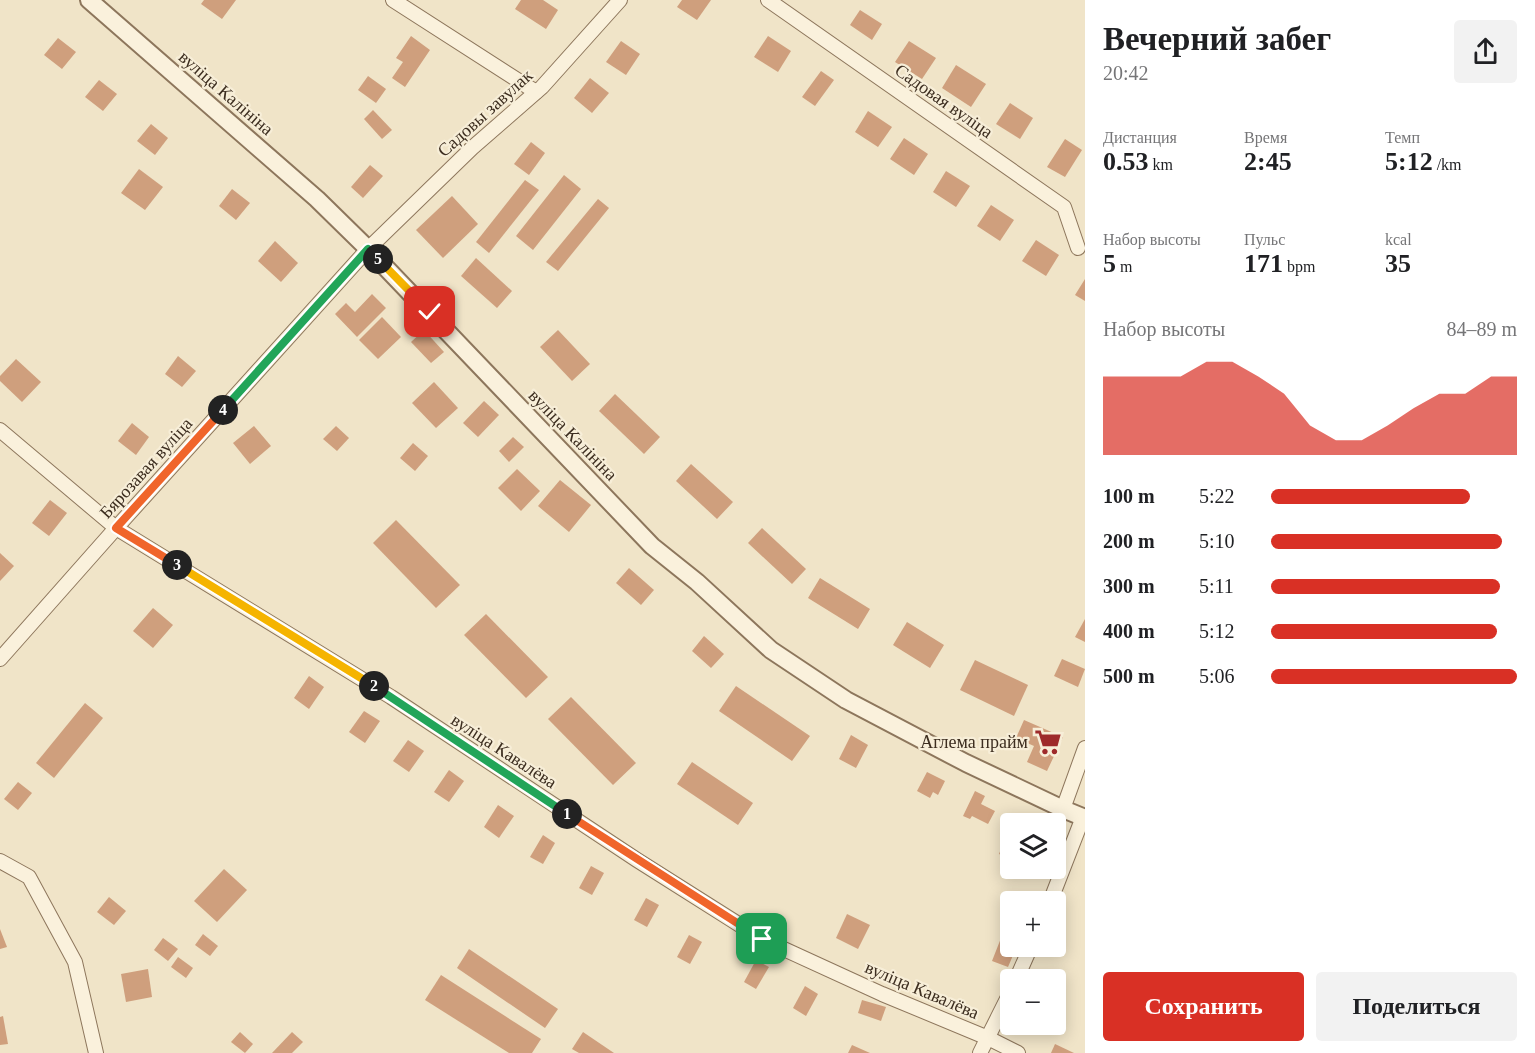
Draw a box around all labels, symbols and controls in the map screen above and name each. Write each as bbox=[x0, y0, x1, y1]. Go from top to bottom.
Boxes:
button: share bbox=[1454, 20, 1517, 83]
text: Вечерний забег bbox=[1103, 21, 1331, 57]
street label: вуліца Калініна bbox=[175, 47, 277, 139]
street label: Садовая вуліца bbox=[891, 60, 997, 142]
text: 20:42 bbox=[1103, 62, 1149, 84]
street label: Садовы завулак bbox=[434, 65, 537, 161]
text: Дистанция bbox=[1103, 129, 1177, 146]
text: Время bbox=[1244, 129, 1287, 146]
text: Темп bbox=[1385, 129, 1420, 146]
text: 0.53 bbox=[1103, 147, 1149, 176]
text: 2:45 bbox=[1244, 147, 1292, 176]
text: 5:12 bbox=[1385, 147, 1433, 176]
text: km bbox=[1149, 156, 1173, 173]
text: /km bbox=[1433, 156, 1462, 173]
text: Набор высоты bbox=[1103, 231, 1201, 248]
text: Пульс bbox=[1244, 231, 1285, 248]
text: kcal bbox=[1385, 231, 1412, 248]
pin: 5 bbox=[363, 244, 393, 274]
text: 5 bbox=[1103, 249, 1116, 278]
text: 171 bbox=[1244, 249, 1283, 278]
text: 35 bbox=[1385, 249, 1411, 278]
text: 5 bbox=[374, 250, 382, 267]
text: m bbox=[1116, 258, 1132, 275]
text: bpm bbox=[1283, 258, 1315, 275]
pin bbox=[404, 286, 455, 337]
icon: check bbox=[413, 295, 446, 328]
text: Набор высоты bbox=[1103, 318, 1225, 340]
text: 84–89 m bbox=[1446, 318, 1517, 340]
street label: вуліца Калініна bbox=[525, 385, 621, 485]
pin: 4 bbox=[208, 395, 238, 425]
text: 4 bbox=[219, 401, 227, 418]
street label: Бярозавая вуліца bbox=[96, 414, 196, 522]
text: 100 m bbox=[1103, 485, 1155, 507]
text: 5:22 bbox=[1199, 485, 1235, 507]
text: 200 m bbox=[1103, 530, 1155, 552]
text: 5:10 bbox=[1199, 530, 1235, 552]
pin: 3 bbox=[162, 550, 192, 580]
text: 3 bbox=[173, 556, 181, 573]
text: 300 m bbox=[1103, 575, 1155, 597]
text: 5:11 bbox=[1199, 575, 1234, 597]
text: 400 m bbox=[1103, 620, 1155, 642]
text: 5:12 bbox=[1199, 620, 1235, 642]
text: 500 m bbox=[1103, 665, 1155, 687]
text: 5:06 bbox=[1199, 665, 1235, 687]
pin: 2 bbox=[359, 671, 389, 701]
text: 2 bbox=[370, 677, 378, 694]
street label: вуліца Кавалёва bbox=[448, 710, 560, 793]
supermarket icon: Аглема прайм bbox=[1033, 727, 1063, 757]
place label: Аглема прайм bbox=[920, 732, 1028, 752]
pin: 1 bbox=[552, 799, 582, 829]
text: 1 bbox=[563, 805, 571, 822]
map controls bbox=[1000, 813, 1066, 1035]
button: layers bbox=[1000, 813, 1066, 879]
button: + bbox=[1000, 891, 1066, 957]
pin bbox=[736, 913, 787, 964]
icon: arrive bbox=[745, 922, 778, 955]
street label: вуліца Кавалёва bbox=[862, 957, 982, 1023]
button: − bbox=[1000, 969, 1066, 1035]
button: Сохранить bbox=[1103, 972, 1304, 1041]
button: Поделиться bbox=[1316, 972, 1517, 1041]

